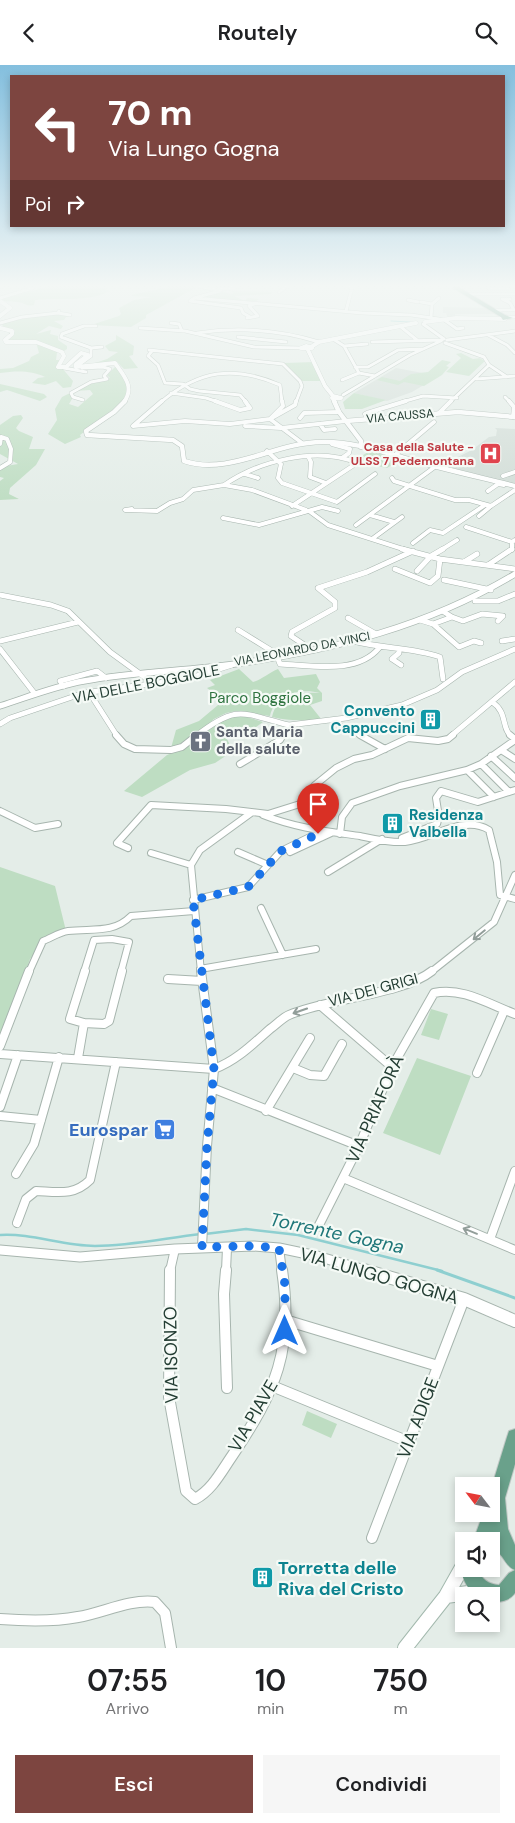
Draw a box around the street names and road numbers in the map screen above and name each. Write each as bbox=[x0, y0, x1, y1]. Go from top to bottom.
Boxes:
street label: VIA CAUSSA bbox=[366, 405, 434, 427]
street label: VIA LEONARDO DA VINCI bbox=[233, 628, 371, 670]
street label: VIA DELLE BOGGIOLE bbox=[71, 660, 221, 708]
street label: VIA DEI GRIGI bbox=[326, 968, 420, 1012]
street label: VIA PRIAFORÀ bbox=[340, 1051, 410, 1167]
street label: VIA LUNGO GOGNA bbox=[297, 1242, 461, 1310]
street label: VIA ISONZO bbox=[158, 1306, 184, 1404]
street label: VIA ADIGE bbox=[392, 1374, 444, 1462]
street label: VIA PIAVE bbox=[223, 1375, 283, 1457]

